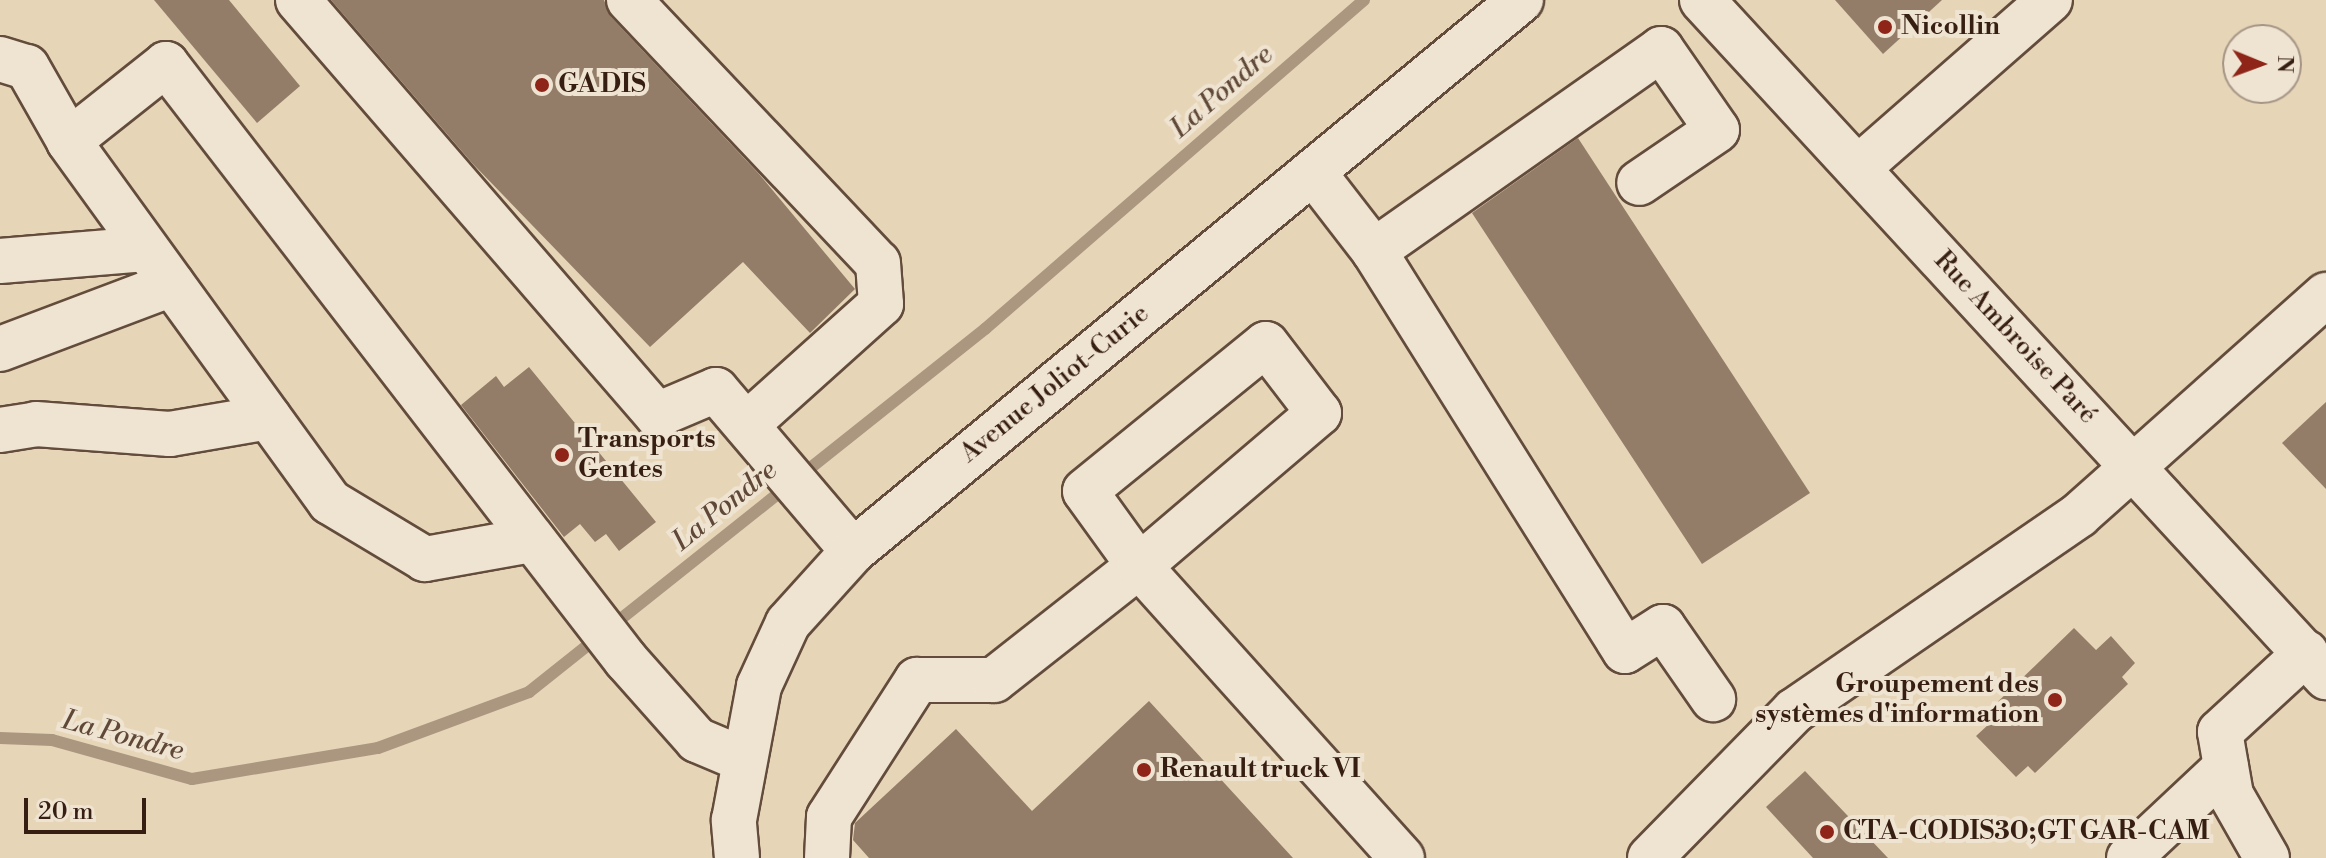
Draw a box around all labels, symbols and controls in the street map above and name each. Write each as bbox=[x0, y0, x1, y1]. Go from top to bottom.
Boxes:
place label: Nicollin bbox=[1901, 11, 2000, 43]
marker: Nicollin bbox=[1876, 18, 1894, 36]
north arrow bbox=[2222, 24, 2302, 104]
water label: La Pondre bbox=[1164, 39, 1280, 145]
text: N bbox=[2271, 55, 2298, 73]
place label: GA DIS bbox=[558, 69, 646, 101]
marker: GA DIS bbox=[533, 76, 551, 94]
street label: Rue Ambroise Paré bbox=[1927, 245, 2103, 431]
street label: Avenue Joliot-Curie bbox=[954, 298, 1156, 470]
place label: Transports Gentes bbox=[578, 424, 716, 486]
marker: Transports Gentes bbox=[553, 446, 571, 464]
water label: La Pondre bbox=[666, 454, 784, 558]
place label: Groupement des systèmes d'information bbox=[1755, 669, 2039, 730]
marker: Groupement des systèmes d'information bbox=[2046, 691, 2064, 709]
water label: La Pondre bbox=[59, 704, 187, 768]
place label: Renault truck VI bbox=[1160, 754, 1361, 786]
marker: Renault truck VI bbox=[1135, 761, 1153, 779]
scale bar bbox=[28, 782, 150, 832]
text: 20 m bbox=[38, 797, 94, 827]
place label: CTA-CODIS30;GT GAR-CAM bbox=[1843, 816, 2210, 848]
marker: CTA-CODIS30;GT GAR-CAM bbox=[1818, 823, 1836, 841]

